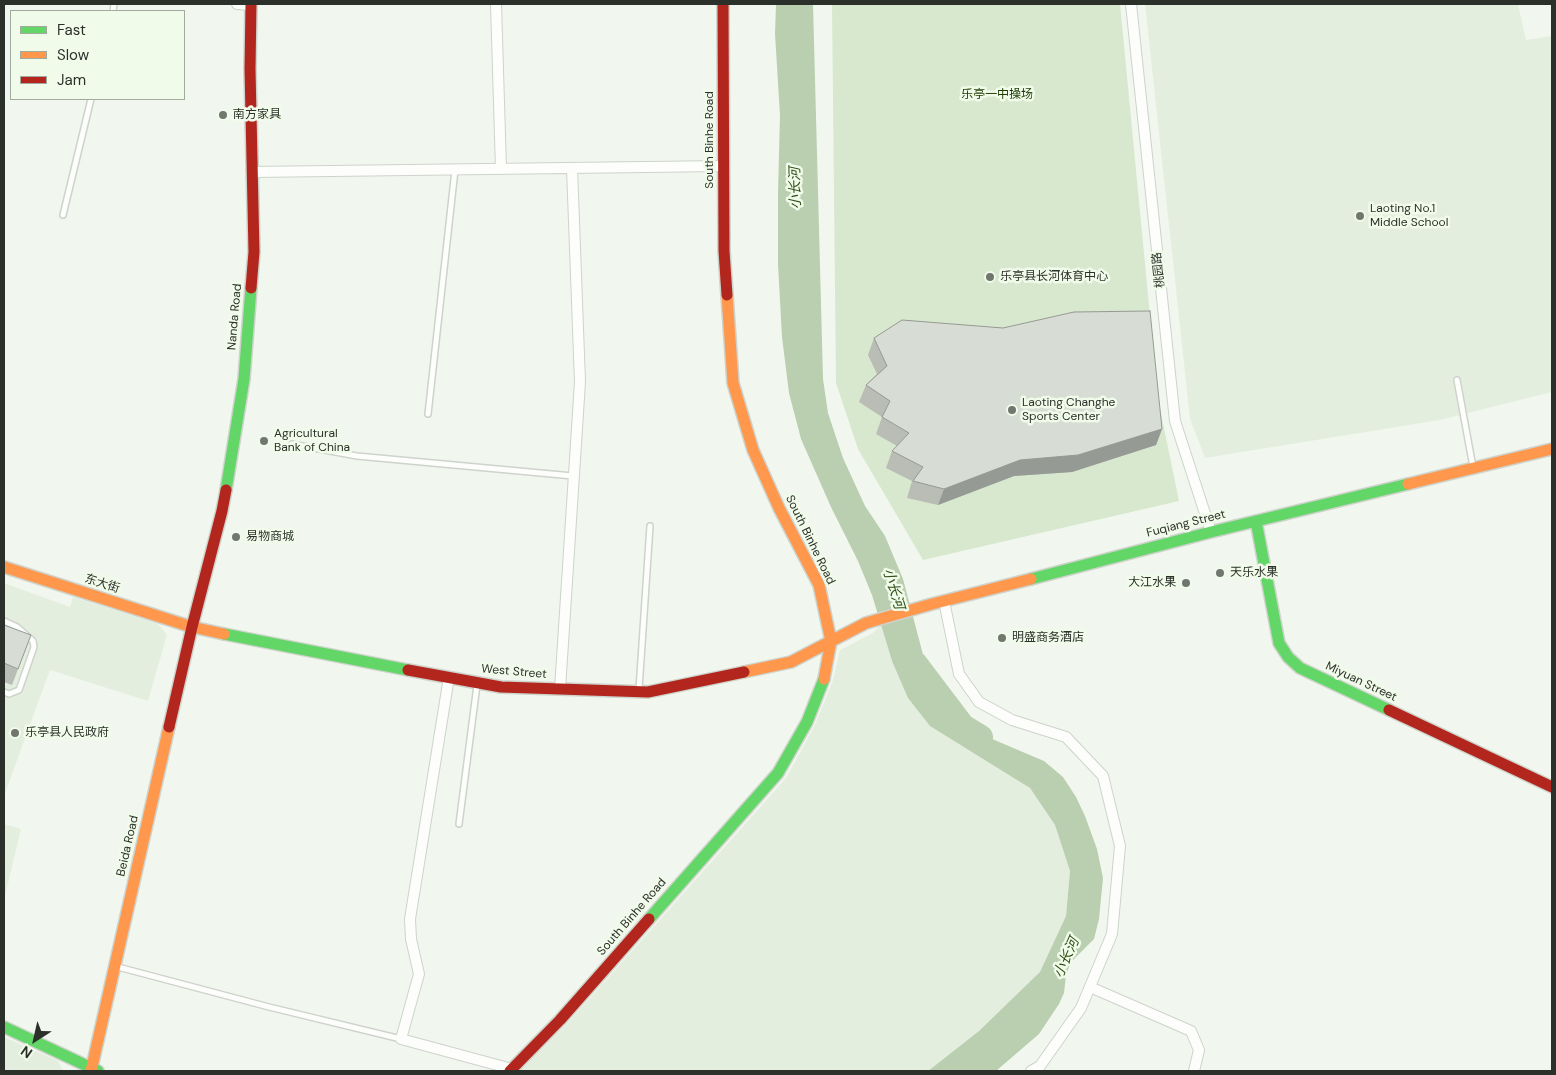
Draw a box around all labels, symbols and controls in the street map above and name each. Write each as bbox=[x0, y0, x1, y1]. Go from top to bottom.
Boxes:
legend bbox=[10, 10, 185, 100]
text: Fast bbox=[57, 20, 86, 40]
text: Slow bbox=[57, 45, 89, 65]
text: Jam bbox=[57, 70, 86, 90]
park label: 乐亭一中操场 bbox=[961, 88, 1033, 102]
street label: South Binhe Road bbox=[703, 91, 717, 189]
place label: 南方家具 bbox=[233, 108, 281, 122]
marker: 南方家具 bbox=[217, 109, 229, 121]
water label: 小长河 bbox=[787, 167, 805, 209]
place label: Laoting No.1 Middle School bbox=[1370, 202, 1448, 230]
marker: Laoting No.1 Middle School bbox=[1354, 210, 1366, 222]
street label: 桃园路 bbox=[1150, 251, 1168, 289]
place label: 乐亭县长河体育中心 bbox=[1000, 270, 1108, 284]
marker: 乐亭县长河体育中心 bbox=[984, 271, 996, 283]
street label: Nanda Road bbox=[225, 283, 245, 351]
place label: Laoting Changhe Sports Center bbox=[1022, 396, 1115, 424]
marker: Laoting Changhe Sports Center bbox=[1006, 404, 1018, 416]
place label: Agricultural Bank of China bbox=[274, 427, 350, 455]
marker: Agricultural Bank of China bbox=[258, 435, 270, 447]
street label: South Binhe Road bbox=[782, 493, 838, 587]
street label: Fuqiang Street bbox=[1145, 507, 1227, 541]
place label: 易物商城 bbox=[246, 530, 294, 544]
marker: 易物商城 bbox=[230, 531, 242, 543]
water label: 小长河 bbox=[879, 566, 907, 612]
place label: 天乐水果 bbox=[1230, 566, 1278, 580]
marker: 天乐水果 bbox=[1214, 567, 1226, 579]
street label: 东大街 bbox=[83, 572, 121, 596]
place label: 大江水果 bbox=[1128, 576, 1176, 590]
marker: 大江水果 bbox=[1180, 577, 1192, 589]
place label: 明盛商务酒店 bbox=[1012, 631, 1084, 645]
marker: 明盛商务酒店 bbox=[996, 632, 1008, 644]
street label: Miyuan Street bbox=[1323, 659, 1399, 705]
street label: West Street bbox=[481, 662, 547, 682]
place label: 乐亭县人民政府 bbox=[25, 726, 109, 740]
marker: 乐亭县人民政府 bbox=[9, 727, 21, 739]
street label: Beida Road bbox=[114, 814, 142, 878]
street label: South Binhe Road bbox=[595, 875, 669, 959]
water label: 小长河 bbox=[1051, 935, 1083, 981]
north arrow bbox=[10, 1015, 60, 1065]
text: N bbox=[17, 1042, 36, 1063]

